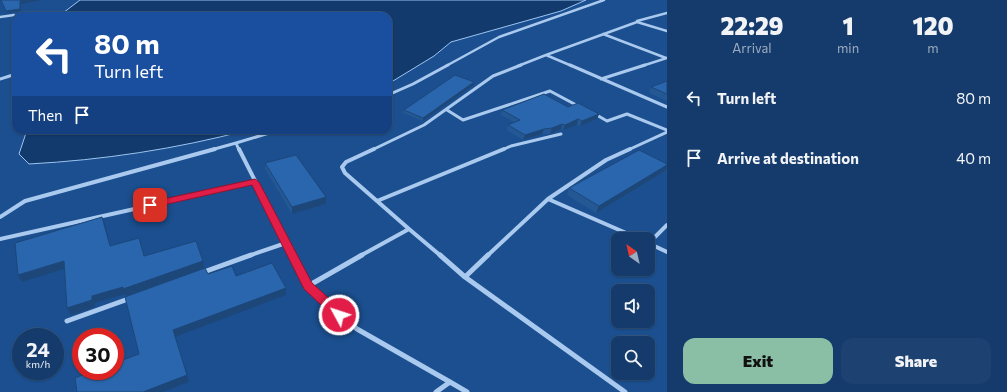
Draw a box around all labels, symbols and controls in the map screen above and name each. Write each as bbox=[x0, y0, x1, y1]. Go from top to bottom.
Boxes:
text: 22:29 bbox=[720, 11, 784, 40]
text: 1 bbox=[842, 11, 854, 40]
text: 120 bbox=[913, 11, 954, 40]
text: 80 m bbox=[94, 26, 160, 60]
icon: left bbox=[28, 28, 80, 80]
text: Arrival bbox=[732, 40, 772, 56]
text: min bbox=[837, 40, 859, 56]
text: m bbox=[927, 40, 939, 56]
text: Turn left bbox=[94, 60, 163, 82]
icon: left bbox=[683, 87, 705, 109]
text: Turn left bbox=[717, 89, 776, 107]
text: 80 m bbox=[956, 89, 991, 107]
icon: arrive bbox=[71, 104, 93, 126]
text: Then bbox=[28, 106, 63, 124]
icon: arrive bbox=[683, 147, 705, 169]
text: Arrive at destination bbox=[717, 149, 859, 167]
text: 40 m bbox=[956, 149, 991, 167]
pin bbox=[133, 188, 167, 222]
icon: arrive bbox=[139, 194, 161, 216]
north arrow bbox=[611, 232, 655, 276]
map controls bbox=[611, 232, 655, 380]
button: sound bbox=[611, 284, 655, 328]
position arrow bbox=[318, 294, 360, 336]
speed limit sign: 30 bbox=[72, 328, 124, 380]
button: search bbox=[611, 336, 655, 380]
text: 24 bbox=[26, 337, 50, 361]
button: Exit bbox=[683, 338, 833, 384]
button: Share bbox=[841, 338, 991, 384]
text: km/h bbox=[26, 358, 50, 370]

